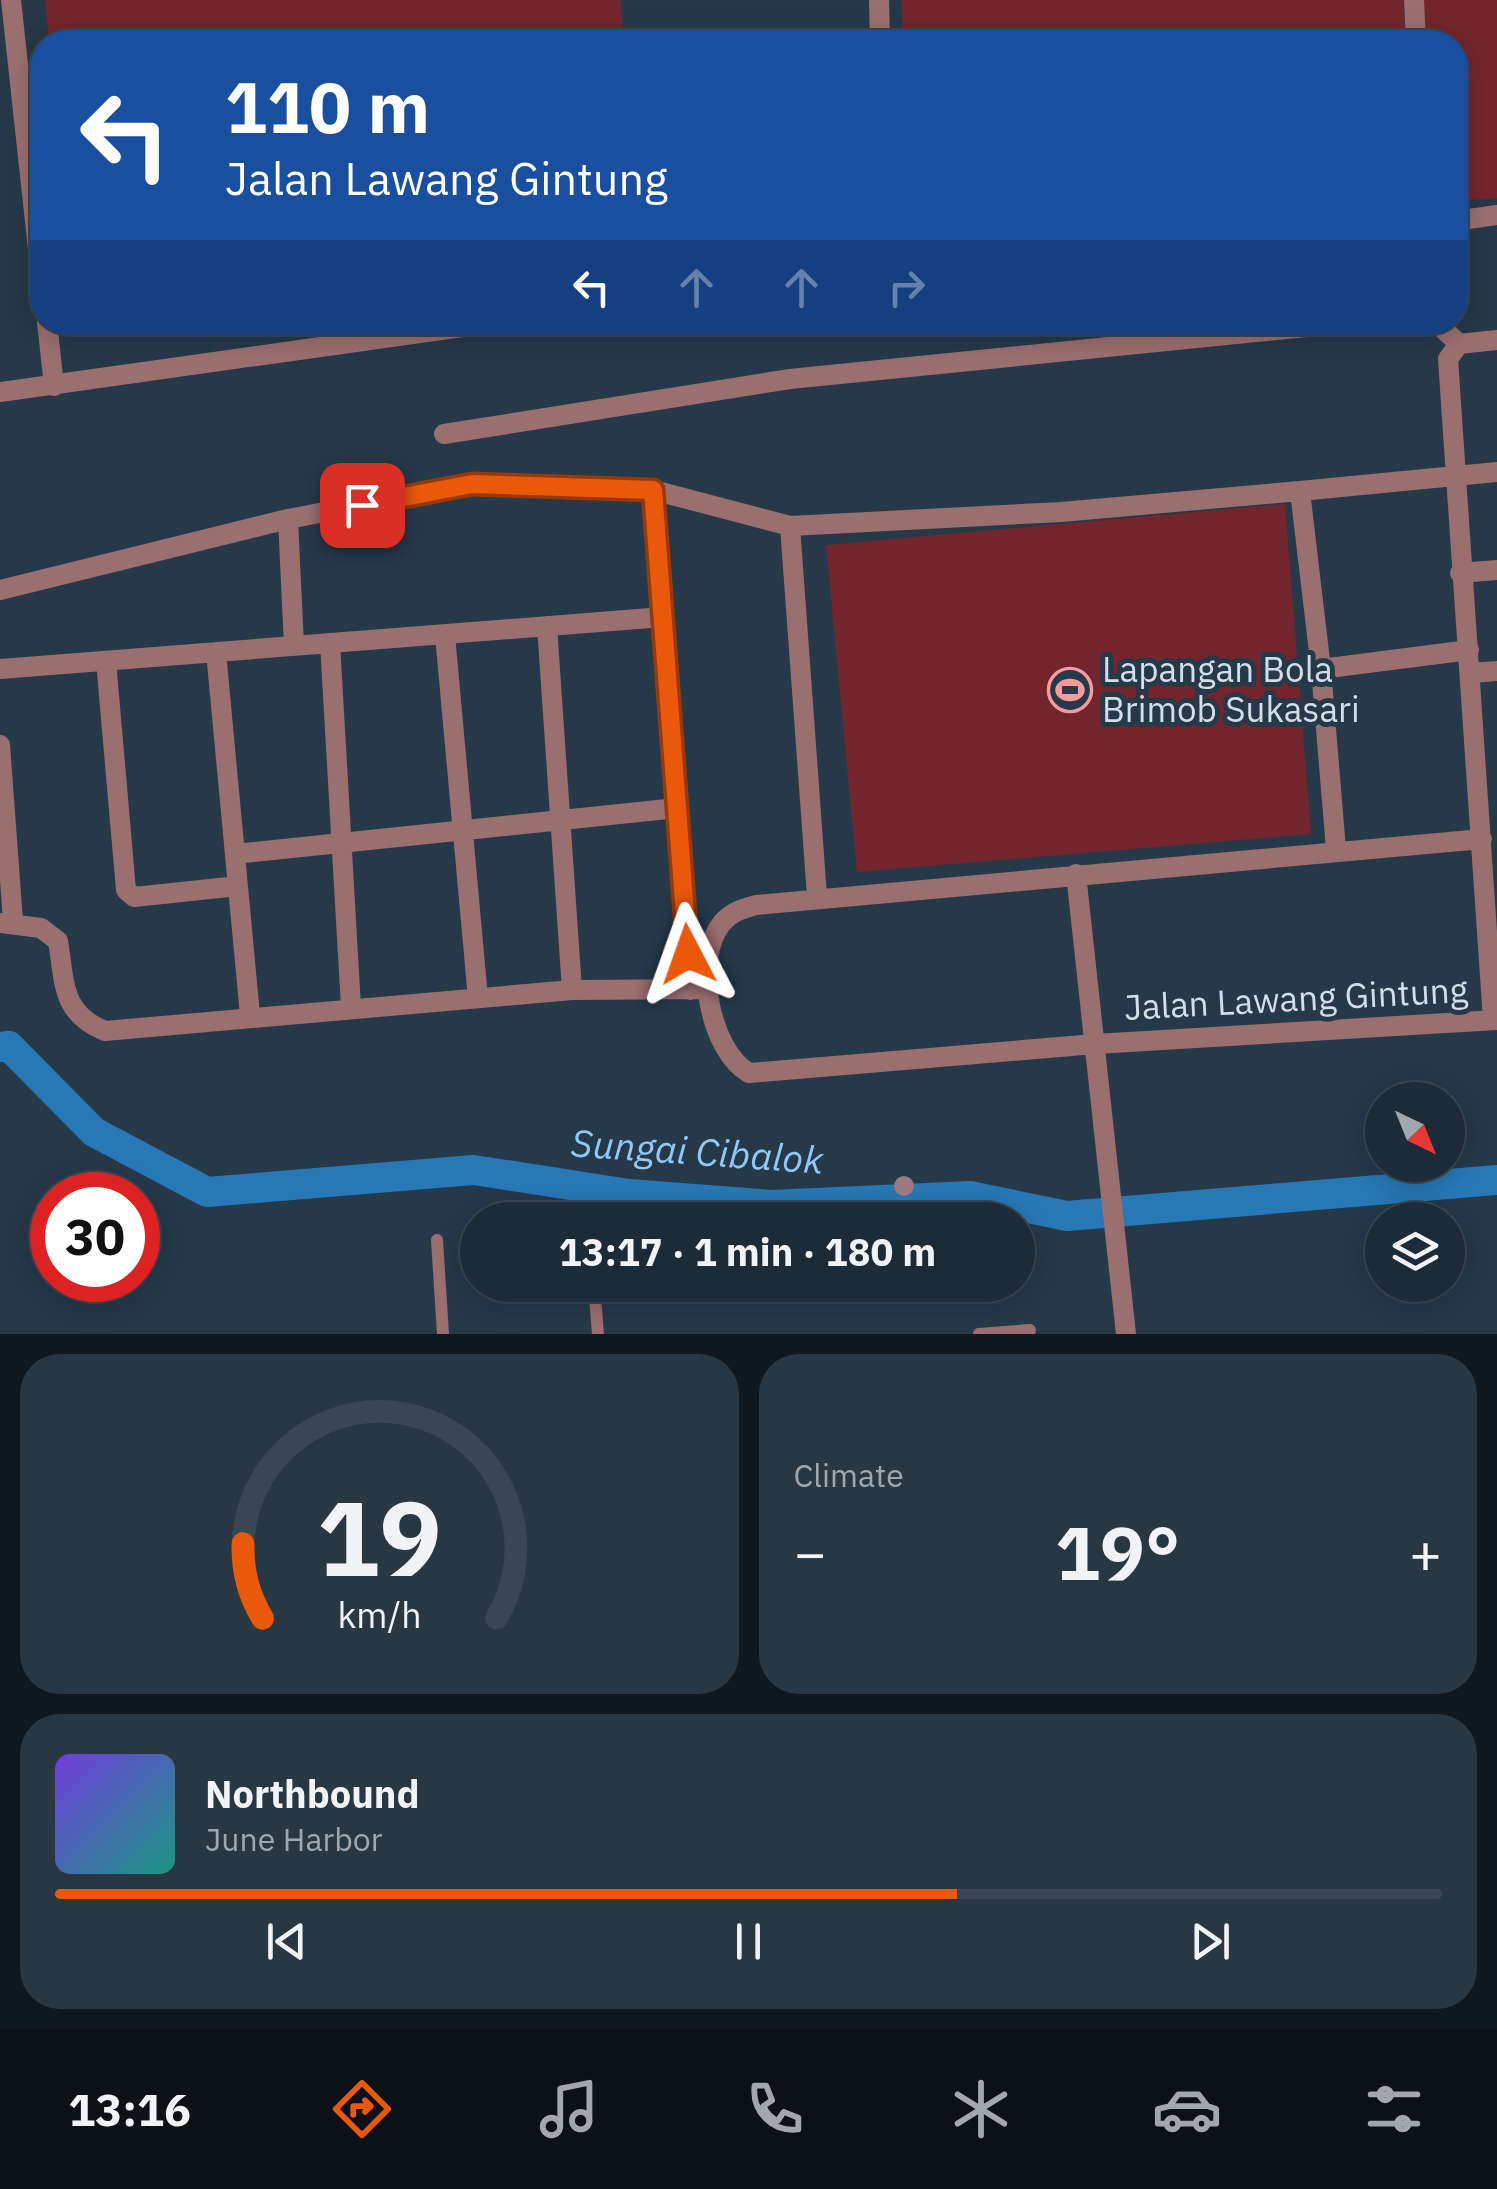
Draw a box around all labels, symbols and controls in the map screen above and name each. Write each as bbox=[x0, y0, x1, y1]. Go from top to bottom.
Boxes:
text: 110 m bbox=[225, 61, 430, 152]
icon: left bbox=[60, 70, 190, 200]
text: Jalan Lawang Gintung bbox=[225, 149, 668, 207]
icon: left bbox=[564, 260, 619, 315]
icon: ahead bbox=[669, 260, 724, 315]
icon: ahead bbox=[774, 260, 829, 315]
icon: right bbox=[879, 260, 934, 315]
pin bbox=[320, 463, 405, 548]
icon: arrive bbox=[335, 478, 390, 533]
place label: Lapangan Bola Brimob Sukasari bbox=[1102, 646, 1360, 732]
sports icon: Lapangan Bola Brimob Sukasari bbox=[1047, 667, 1093, 713]
position arrow bbox=[636, 902, 740, 1006]
street label: Jalan Lawang Gintung bbox=[1123, 966, 1470, 1030]
north arrow bbox=[1365, 1082, 1465, 1182]
map controls bbox=[1365, 1082, 1465, 1302]
water label: Sungai Cibalok bbox=[569, 1117, 826, 1184]
speed limit sign: 30 bbox=[30, 1172, 160, 1302]
button: layers bbox=[1365, 1202, 1465, 1302]
text: 13:17 · 1 min · 180 m bbox=[559, 1227, 936, 1276]
text: Climate bbox=[794, 1454, 904, 1496]
text: 19 bbox=[317, 1469, 442, 1605]
text: 19° bbox=[1055, 1503, 1180, 1601]
text: − bbox=[794, 1517, 827, 1588]
text: + bbox=[1409, 1517, 1442, 1588]
text: km/h bbox=[337, 1591, 421, 1638]
text: Northbound bbox=[205, 1769, 420, 1818]
text: June Harbor bbox=[205, 1818, 382, 1860]
icon: previous bbox=[259, 1914, 314, 1969]
icon: pause bbox=[721, 1914, 776, 1969]
icon: next bbox=[1183, 1914, 1238, 1969]
icon: directions bbox=[327, 2074, 397, 2144]
icon: music bbox=[534, 2074, 604, 2144]
icon: phone bbox=[740, 2074, 810, 2144]
icon: climate bbox=[946, 2074, 1016, 2144]
icon: car bbox=[1152, 2074, 1222, 2144]
icon: filters bbox=[1359, 2074, 1429, 2144]
text: 13:16 bbox=[68, 2080, 191, 2138]

